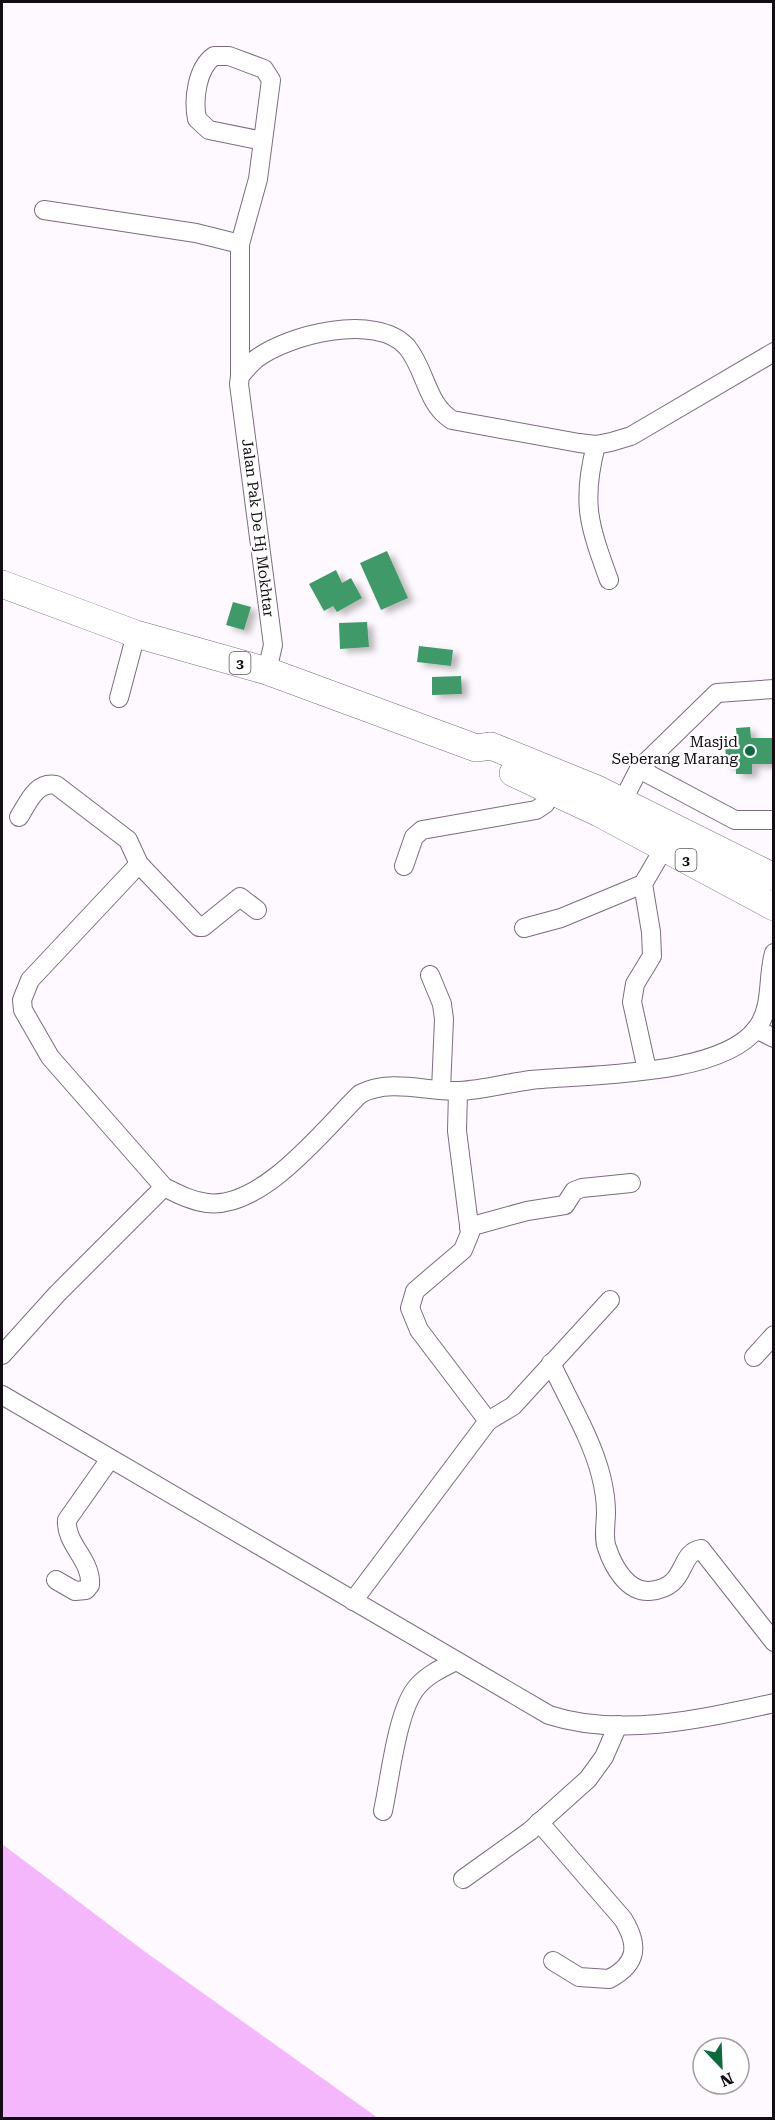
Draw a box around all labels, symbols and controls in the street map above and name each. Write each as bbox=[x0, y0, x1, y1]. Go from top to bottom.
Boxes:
street label: Jalan Pak De Hj Mokhtar bbox=[238, 438, 278, 618]
road number: 3 bbox=[230, 652, 250, 674]
place label: Masjid Seberang Marang bbox=[612, 733, 738, 768]
marker: Masjid Seberang Marang bbox=[743, 744, 757, 758]
road number: 3 bbox=[676, 849, 696, 871]
north arrow bbox=[691, 2036, 751, 2096]
text: N bbox=[717, 2068, 736, 2091]

